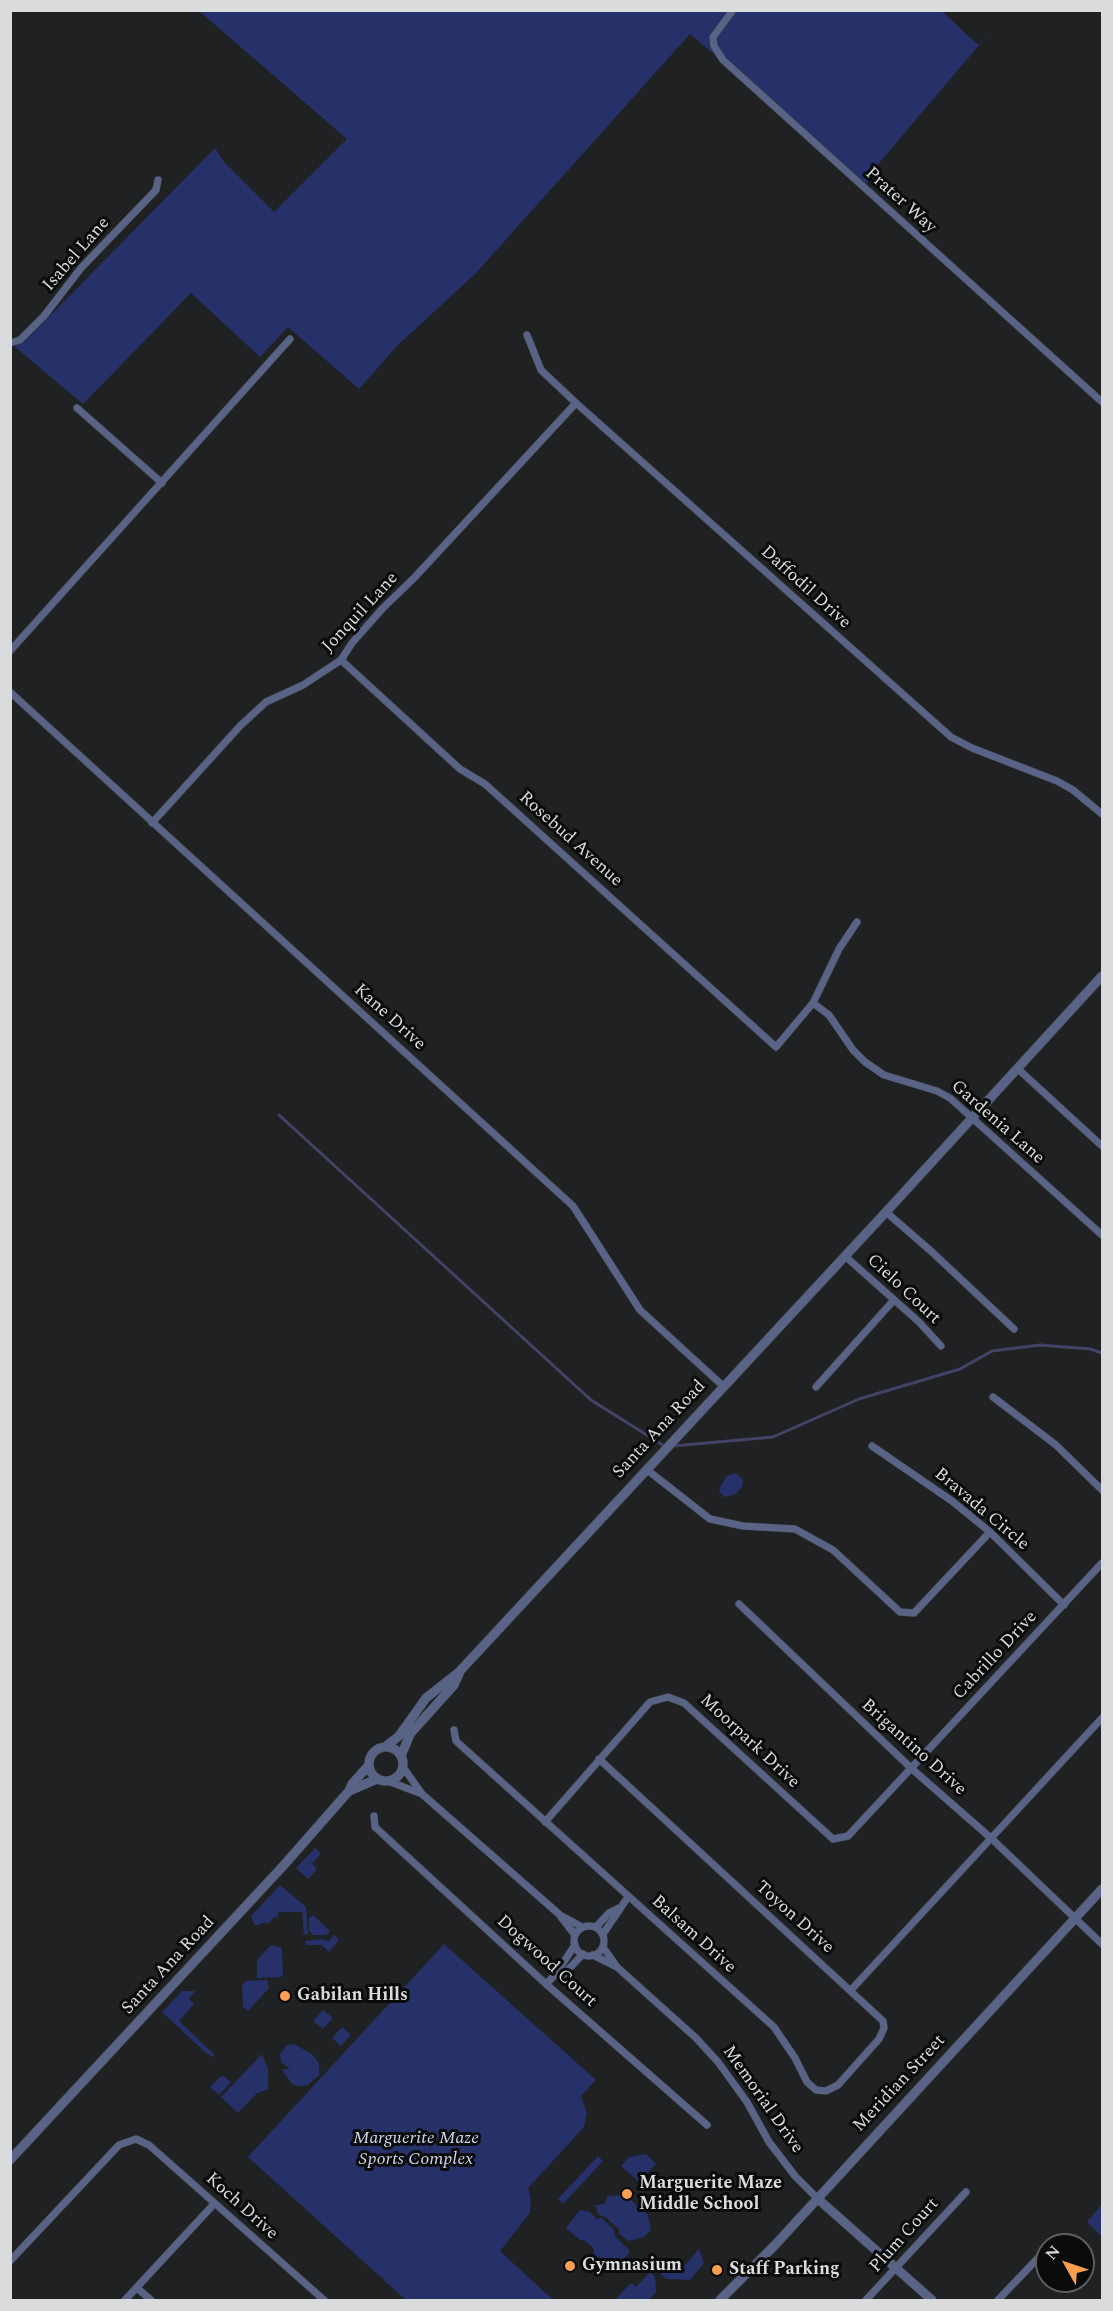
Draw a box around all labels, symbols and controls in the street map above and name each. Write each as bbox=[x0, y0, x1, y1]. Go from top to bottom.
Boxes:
street label: Prater Way bbox=[860, 163, 940, 239]
street label: Isabel Lane bbox=[39, 213, 115, 297]
street label: Daffodil Drive bbox=[755, 542, 855, 634]
street label: Jonquil Lane bbox=[318, 568, 404, 658]
street label: Rosebud Avenue bbox=[514, 788, 626, 892]
street label: Kane Drive bbox=[349, 980, 429, 1056]
street label: Gardenia Lane bbox=[946, 1076, 1048, 1170]
street label: Cielo Court bbox=[862, 1250, 944, 1330]
street label: Santa Ana Road bbox=[609, 1376, 711, 1484]
street label: Bravada Circle bbox=[929, 1464, 1033, 1556]
street label: Cabrillo Drive bbox=[949, 1607, 1043, 1705]
street label: Moorpark Drive bbox=[695, 1690, 803, 1794]
street label: Brigantino Drive bbox=[856, 1695, 970, 1801]
street label: Toyon Drive bbox=[750, 1877, 838, 1959]
street label: Balsam Drive bbox=[646, 1891, 740, 1979]
street label: Dogwood Court bbox=[491, 1911, 601, 2013]
street label: Santa Ana Road bbox=[118, 1912, 220, 2020]
place label: Gabilan Hills bbox=[297, 1985, 408, 2007]
marker: Gabilan Hills bbox=[278, 1989, 292, 2003]
street label: Meridian Street bbox=[849, 2031, 951, 2137]
street label: Memorial Drive bbox=[717, 2042, 807, 2158]
park label: Marguerite Maze Sports Complex bbox=[353, 2128, 479, 2170]
street label: Koch Drive bbox=[200, 2169, 282, 2245]
place label: Marguerite Maze Middle School bbox=[639, 2173, 782, 2216]
marker: Marguerite Maze Middle School bbox=[620, 2187, 634, 2201]
street label: Plum Court bbox=[866, 2194, 944, 2278]
north arrow bbox=[1035, 2233, 1095, 2293]
text: N bbox=[1039, 2240, 1066, 2265]
place label: Gymnasium bbox=[582, 2255, 682, 2277]
marker: Gymnasium bbox=[563, 2259, 577, 2273]
place label: Staff Parking bbox=[729, 2259, 840, 2281]
marker: Staff Parking bbox=[710, 2263, 724, 2277]

